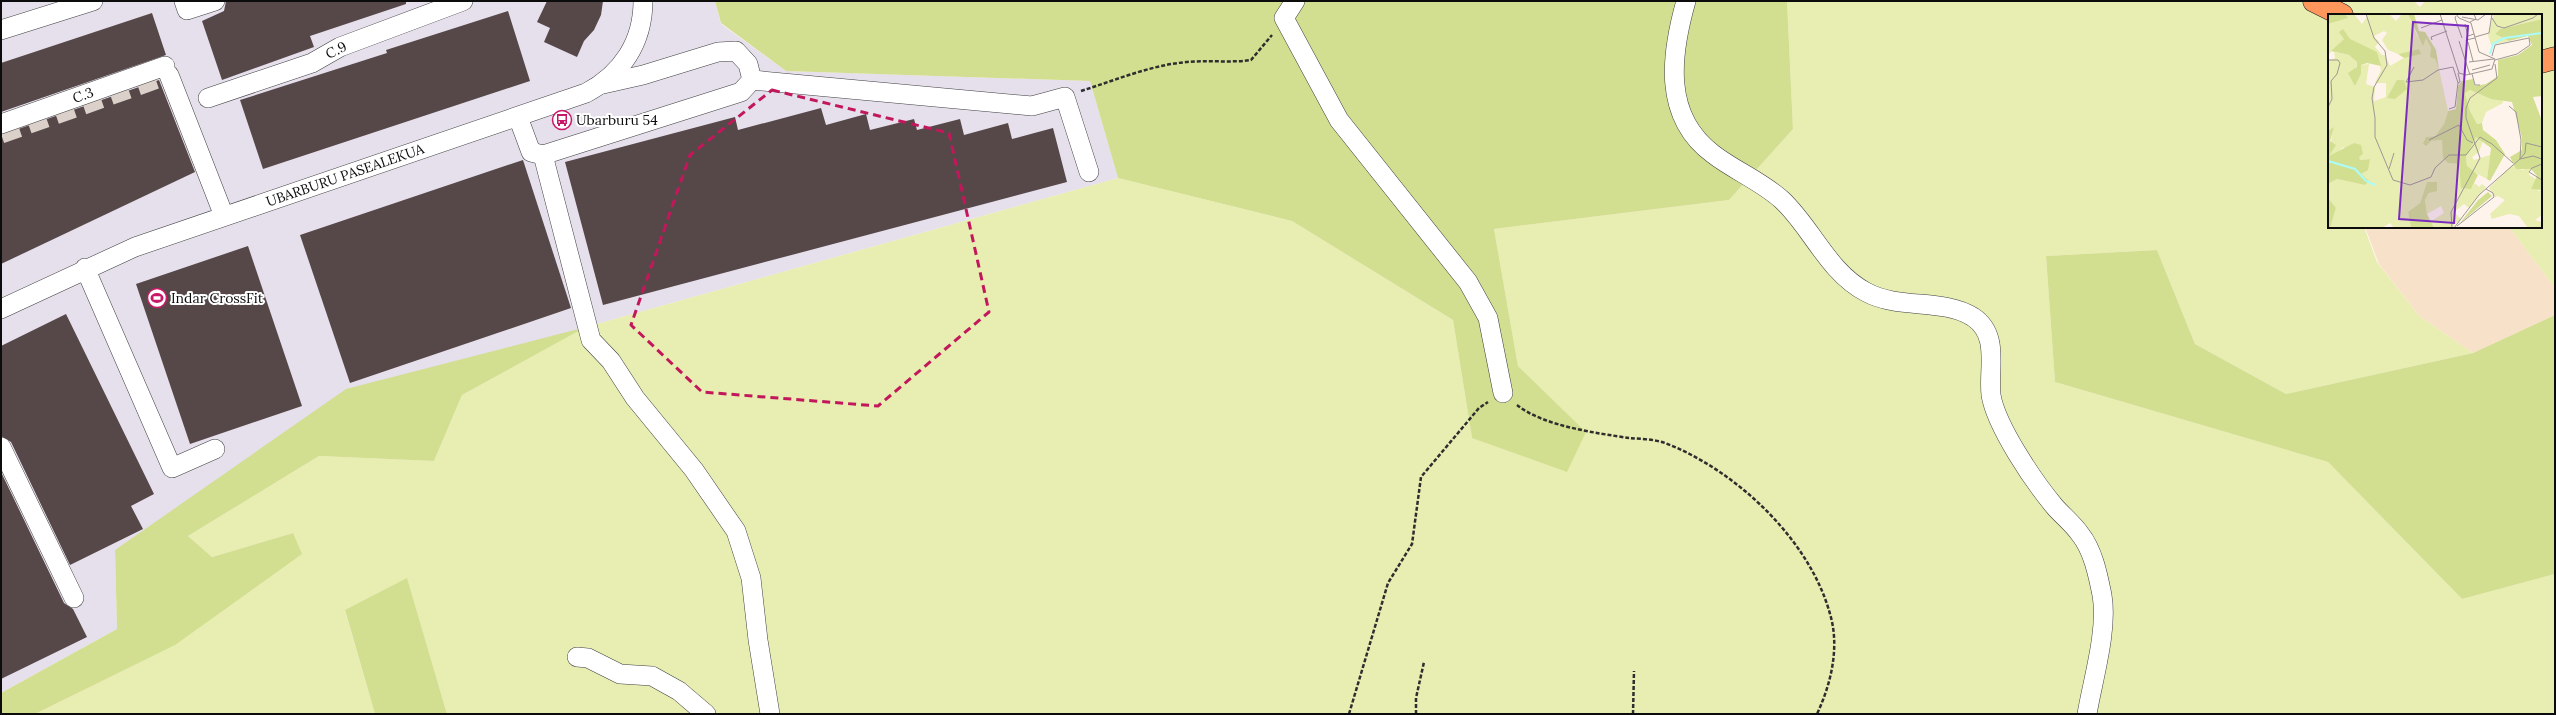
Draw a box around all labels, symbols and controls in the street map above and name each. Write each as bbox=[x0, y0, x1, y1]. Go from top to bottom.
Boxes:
inset map bbox=[2328, 14, 2542, 228]
street label: C.9 bbox=[322, 37, 350, 63]
street label: C.3 bbox=[70, 83, 96, 107]
bus stop icon: Ubarburu 54 bbox=[551, 109, 573, 131]
place label: Ubarburu 54 bbox=[576, 111, 658, 129]
street label: UBARBURU PASEALEKUA bbox=[264, 139, 427, 211]
sports icon: Indar CrossFit bbox=[146, 287, 168, 309]
place label: Indar CrossFit bbox=[171, 289, 264, 307]

